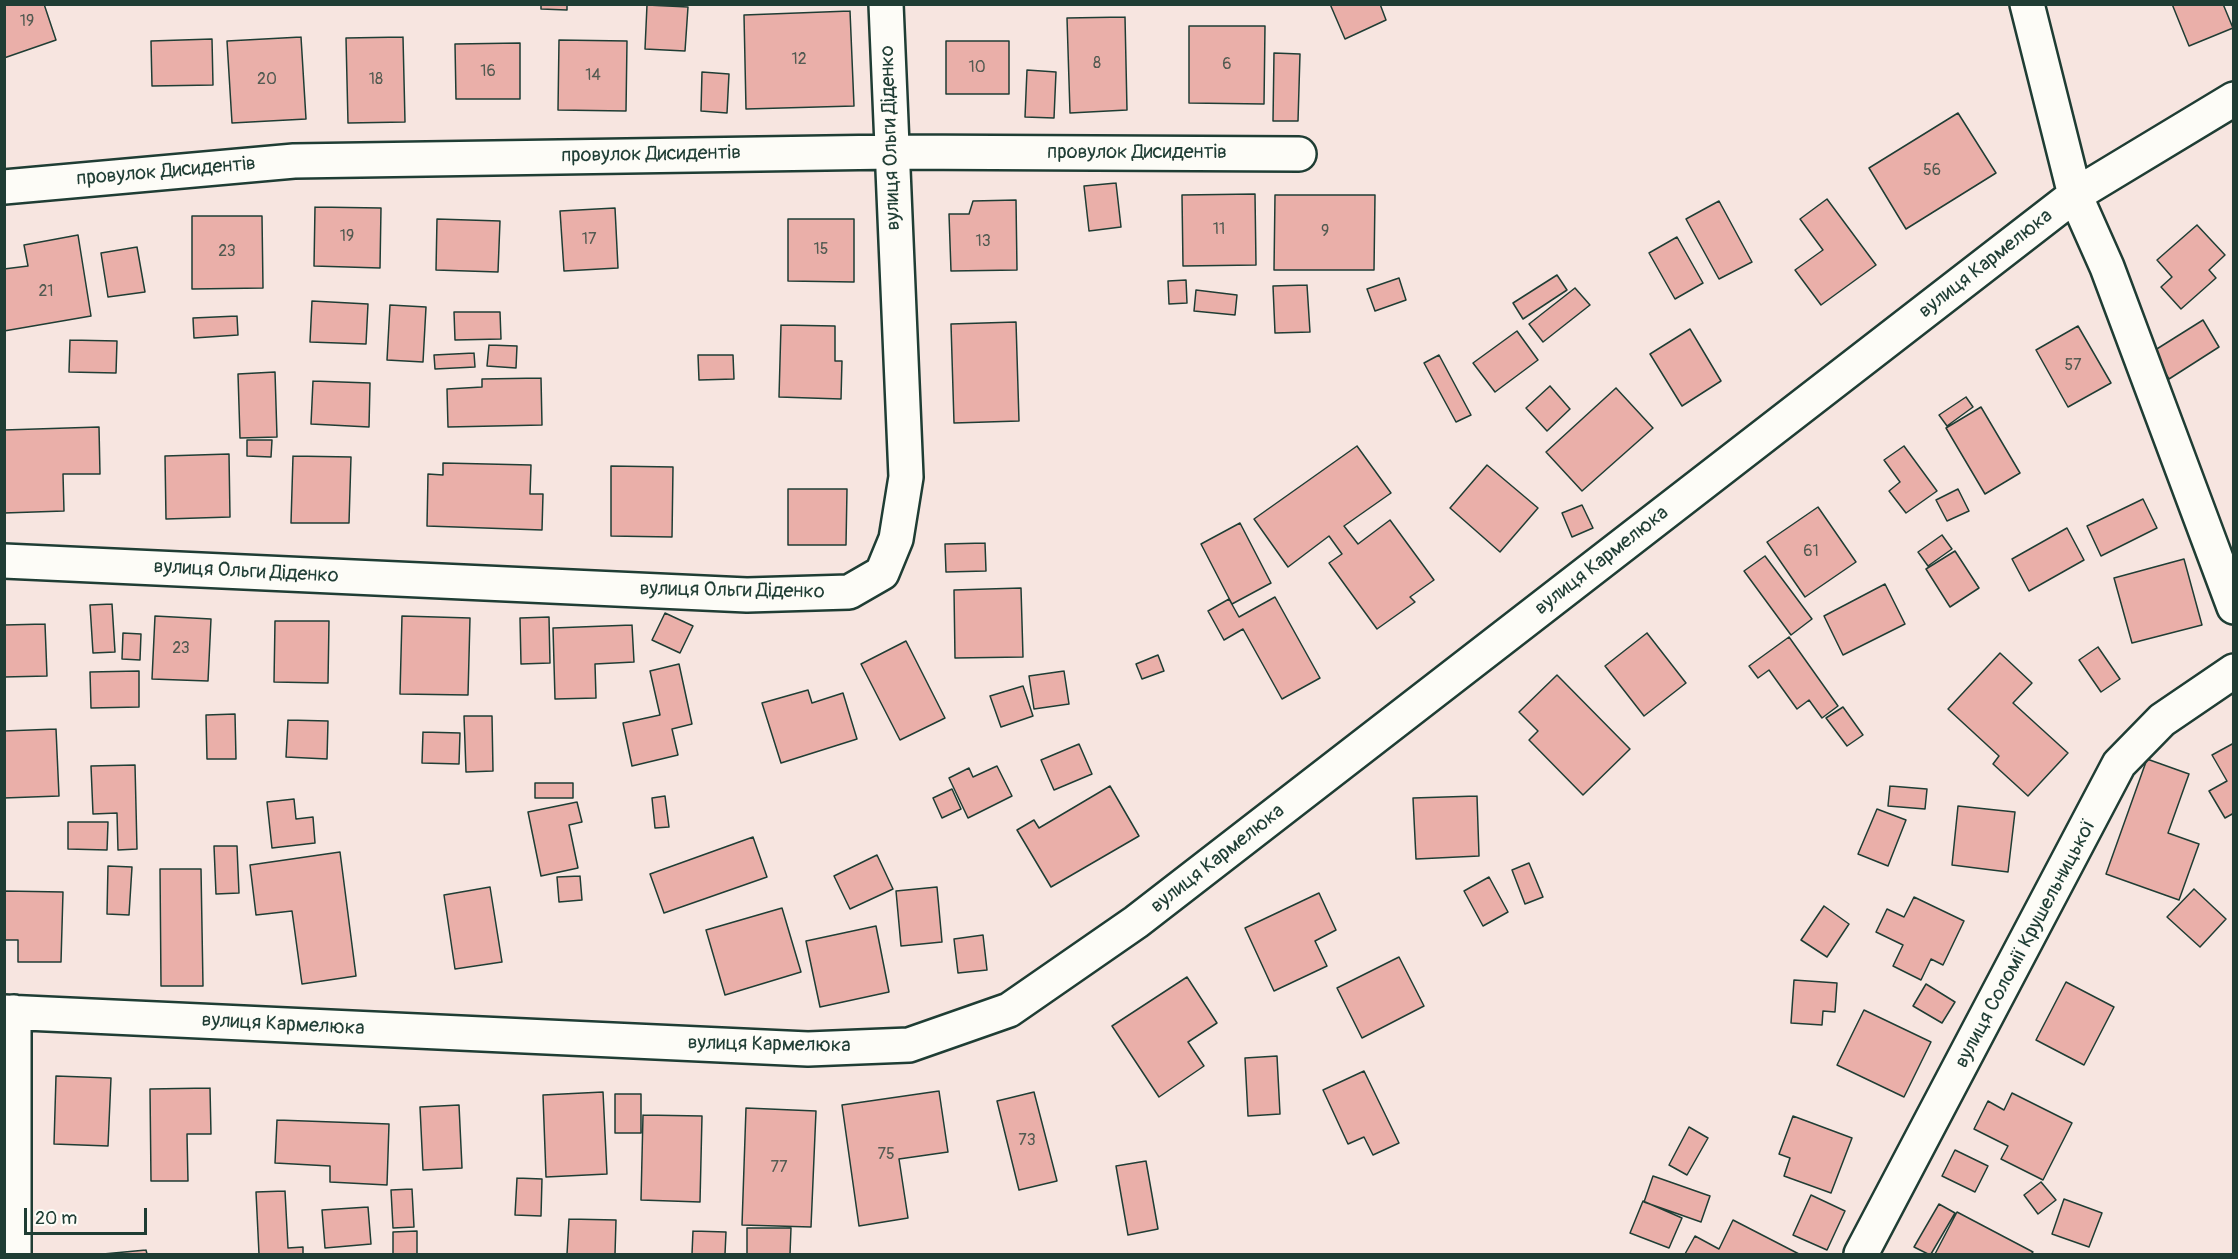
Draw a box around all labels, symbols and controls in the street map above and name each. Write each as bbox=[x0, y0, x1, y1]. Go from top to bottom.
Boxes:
house number: 19 bbox=[20, 12, 34, 32]
street label: вулиця Ольги Діденко bbox=[876, 45, 906, 231]
house number: 12 bbox=[791, 50, 807, 70]
house number: 8 bbox=[1093, 54, 1101, 74]
house number: 6 bbox=[1222, 55, 1232, 75]
house number: 10 bbox=[968, 58, 986, 78]
house number: 16 bbox=[480, 62, 496, 82]
house number: 14 bbox=[585, 66, 601, 86]
house number: 20 bbox=[257, 70, 277, 90]
house number: 18 bbox=[369, 70, 383, 90]
street label: провулок Дисидентів bbox=[561, 141, 741, 169]
street label: провулок Дисидентів bbox=[1047, 141, 1227, 165]
street label: провулок Дисидентів bbox=[75, 152, 257, 192]
house number: 56 bbox=[1923, 161, 1941, 181]
street label: вулиця Кармелюка bbox=[1914, 204, 2058, 324]
house number: 11 bbox=[1213, 220, 1225, 240]
house number: 9 bbox=[1321, 222, 1329, 242]
house number: 19 bbox=[340, 227, 354, 247]
house number: 17 bbox=[582, 230, 596, 250]
house number: 13 bbox=[975, 232, 991, 252]
house number: 15 bbox=[814, 240, 828, 260]
house number: 23 bbox=[218, 242, 236, 262]
house number: 21 bbox=[38, 282, 54, 302]
house number: 57 bbox=[2064, 356, 2082, 376]
street label: вулиця Кармелюка bbox=[1530, 501, 1674, 621]
house number: 61 bbox=[1803, 542, 1819, 562]
street label: вулиця Ольги Діденко bbox=[153, 555, 339, 589]
street label: вулиця Ольги Діденко bbox=[639, 577, 825, 605]
house number: 23 bbox=[172, 639, 190, 659]
street label: вулиця Кармелюка bbox=[1146, 799, 1290, 919]
street label: вулиця Соломії Крушельницької bbox=[1950, 816, 2102, 1072]
street label: вулиця Кармелюка bbox=[201, 1009, 365, 1041]
street label: вулиця Кармелюка bbox=[687, 1032, 851, 1058]
house number: 73 bbox=[1018, 1131, 1036, 1151]
house number: 75 bbox=[877, 1145, 895, 1165]
house number: 77 bbox=[771, 1158, 787, 1178]
scale bar bbox=[27, 1196, 150, 1234]
text: 20 m bbox=[35, 1207, 77, 1230]

